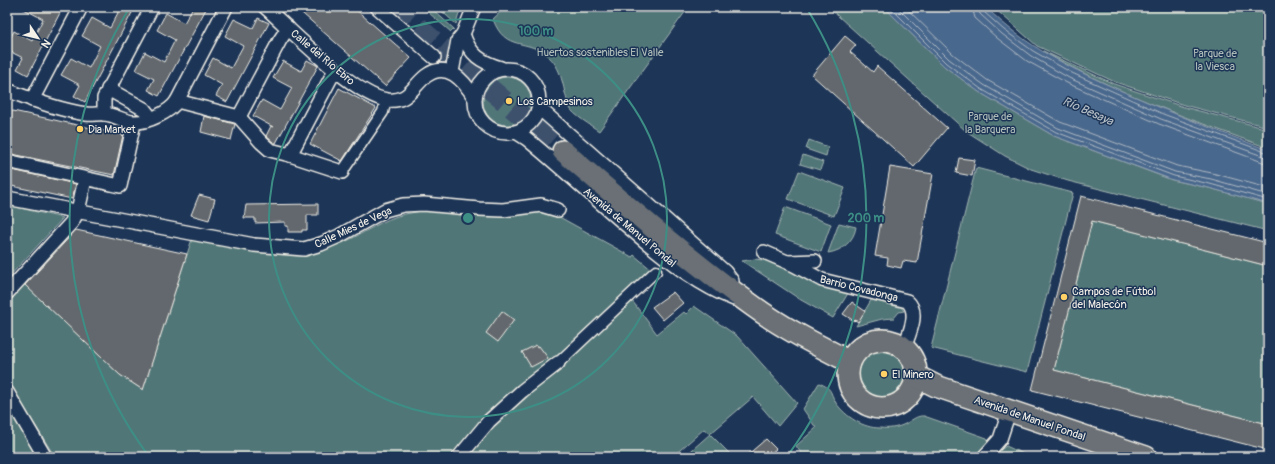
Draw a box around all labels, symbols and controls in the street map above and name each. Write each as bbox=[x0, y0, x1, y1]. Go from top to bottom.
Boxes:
north arrow bbox=[18, 18, 58, 58]
text: 100 m bbox=[519, 24, 554, 39]
street label: Calle del Río Ebro bbox=[288, 27, 357, 88]
text: N bbox=[38, 37, 53, 51]
park label: Huertos sostenibles El Valle bbox=[537, 46, 664, 59]
park label: Parque de la Viesca bbox=[1193, 47, 1238, 73]
water label: Río Besaya bbox=[1060, 94, 1117, 130]
place label: Los Campesinos bbox=[517, 95, 593, 108]
marker: Los Campesinos bbox=[504, 96, 514, 106]
park label: Parque de la Barquera bbox=[965, 110, 1015, 136]
place label: Dia Market bbox=[88, 123, 136, 136]
marker: Dia Market bbox=[75, 124, 85, 134]
street label: Avenida de Manuel Pondal bbox=[581, 185, 679, 270]
street label: Calle Mies de Vega bbox=[313, 204, 394, 251]
centre of rings bbox=[461, 211, 475, 225]
text: 200 m bbox=[848, 211, 885, 226]
street label: Barrio Covadonga bbox=[818, 272, 899, 304]
place label: Campos de Fútbol del Malecón bbox=[1072, 285, 1156, 311]
marker: Campos de Fútbol del Malecón bbox=[1059, 292, 1069, 302]
place label: El Minero bbox=[892, 368, 934, 381]
marker: El Minero bbox=[879, 369, 889, 379]
street label: Avenida de Manuel Pondal bbox=[972, 393, 1087, 444]

